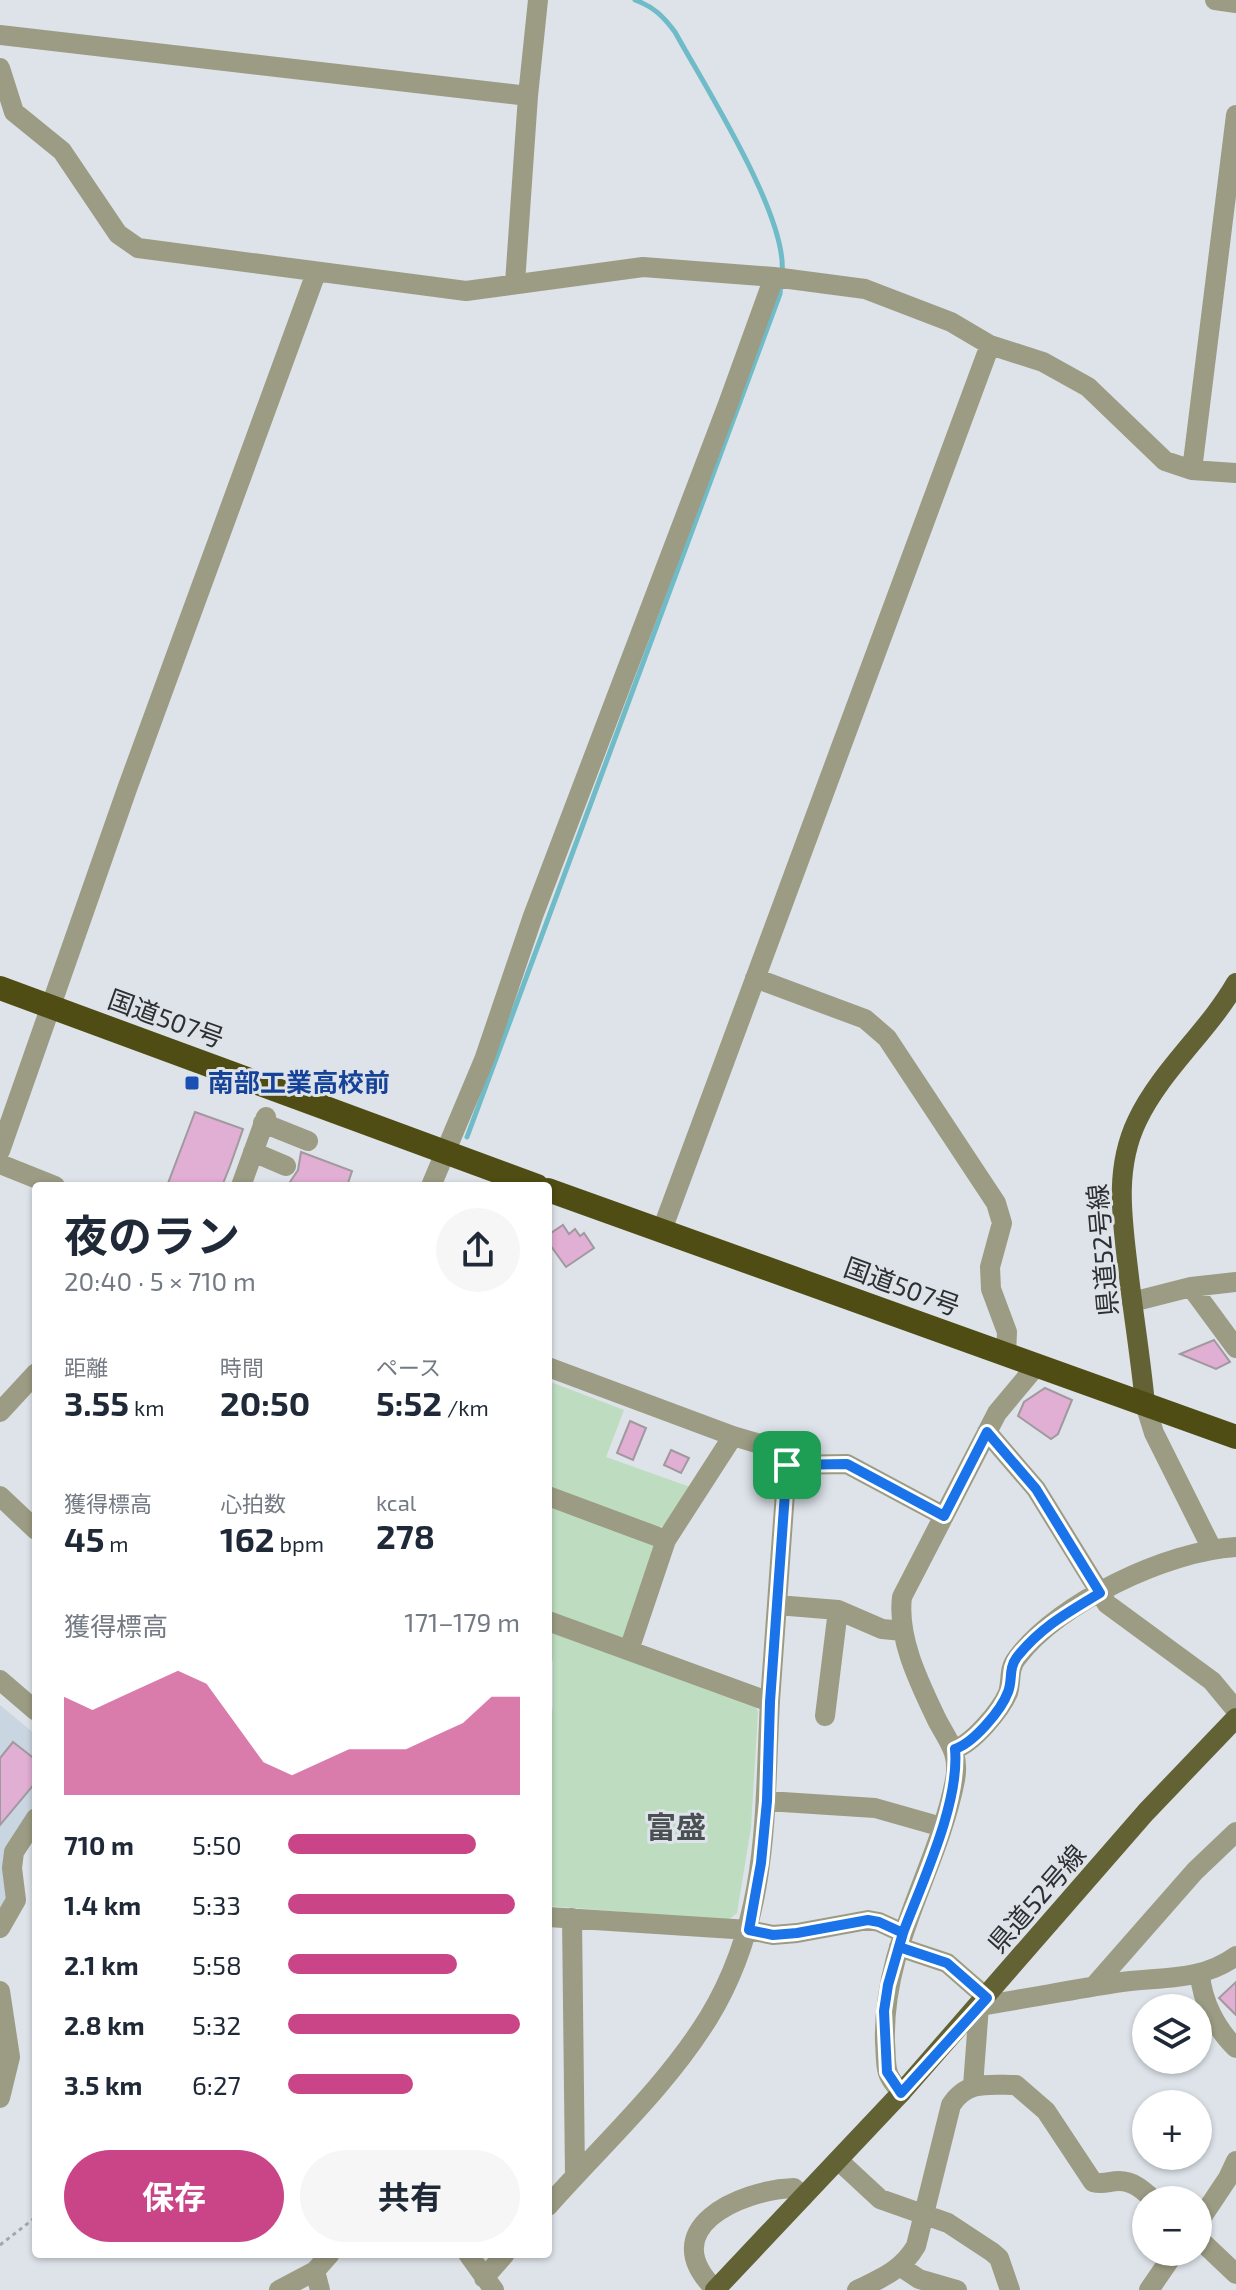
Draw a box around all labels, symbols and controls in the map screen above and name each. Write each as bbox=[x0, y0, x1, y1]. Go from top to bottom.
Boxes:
street label: 国道507号 bbox=[104, 982, 229, 1053]
place label: 南部工業高校前 bbox=[208, 1066, 390, 1097]
marker: 南部工業高校前 bbox=[183, 1074, 201, 1092]
street label: 県道52号線 bbox=[1080, 1183, 1123, 1318]
text: 夜のラン bbox=[64, 1208, 240, 1261]
button: share bbox=[436, 1208, 520, 1292]
street label: 国道507号 bbox=[840, 1250, 965, 1321]
text: 20:40 · 5 × 710 m bbox=[64, 1265, 256, 1296]
text: 距離 bbox=[64, 1354, 108, 1380]
text: 時間 bbox=[220, 1354, 264, 1380]
text: ペース bbox=[376, 1354, 441, 1380]
text: 3.55 bbox=[64, 1382, 129, 1423]
text: 20:50 bbox=[220, 1382, 310, 1423]
text: 5:52 bbox=[376, 1382, 442, 1423]
text: km bbox=[129, 1394, 165, 1420]
text: /km bbox=[442, 1394, 489, 1420]
pin bbox=[753, 1431, 821, 1499]
icon: arrive bbox=[765, 1443, 809, 1487]
text: kcal bbox=[376, 1489, 416, 1515]
text: 獲得標高 bbox=[64, 1490, 152, 1516]
text: 心拍数 bbox=[220, 1490, 286, 1516]
text: 278 bbox=[376, 1515, 435, 1556]
text: 45 bbox=[64, 1518, 104, 1559]
text: 162 bbox=[220, 1518, 275, 1559]
text: m bbox=[104, 1530, 129, 1556]
text: bpm bbox=[275, 1530, 324, 1556]
text: 171–179 m bbox=[404, 1606, 520, 1637]
text: 獲得標高 bbox=[64, 1610, 168, 1641]
district label: 富盛 bbox=[646, 1808, 706, 1844]
text: 710 m bbox=[64, 1829, 134, 1860]
text: 5:50 bbox=[192, 1829, 242, 1860]
street label: 県道52号線 bbox=[981, 1838, 1091, 1958]
text: 1.4 km bbox=[64, 1889, 141, 1920]
text: 5:33 bbox=[192, 1889, 241, 1920]
text: 2.1 km bbox=[64, 1949, 139, 1980]
text: 5:58 bbox=[192, 1949, 242, 1980]
map controls bbox=[1132, 1994, 1212, 2266]
button: layers bbox=[1132, 1994, 1212, 2074]
text: 2.8 km bbox=[64, 2009, 145, 2040]
text: 5:32 bbox=[192, 2009, 241, 2040]
text: 3.5 km bbox=[64, 2069, 143, 2100]
text: 6:27 bbox=[192, 2069, 241, 2100]
button: + bbox=[1132, 2090, 1212, 2170]
button: 保存 bbox=[64, 2150, 284, 2242]
button: 共有 bbox=[300, 2150, 520, 2242]
button: − bbox=[1132, 2186, 1212, 2266]

